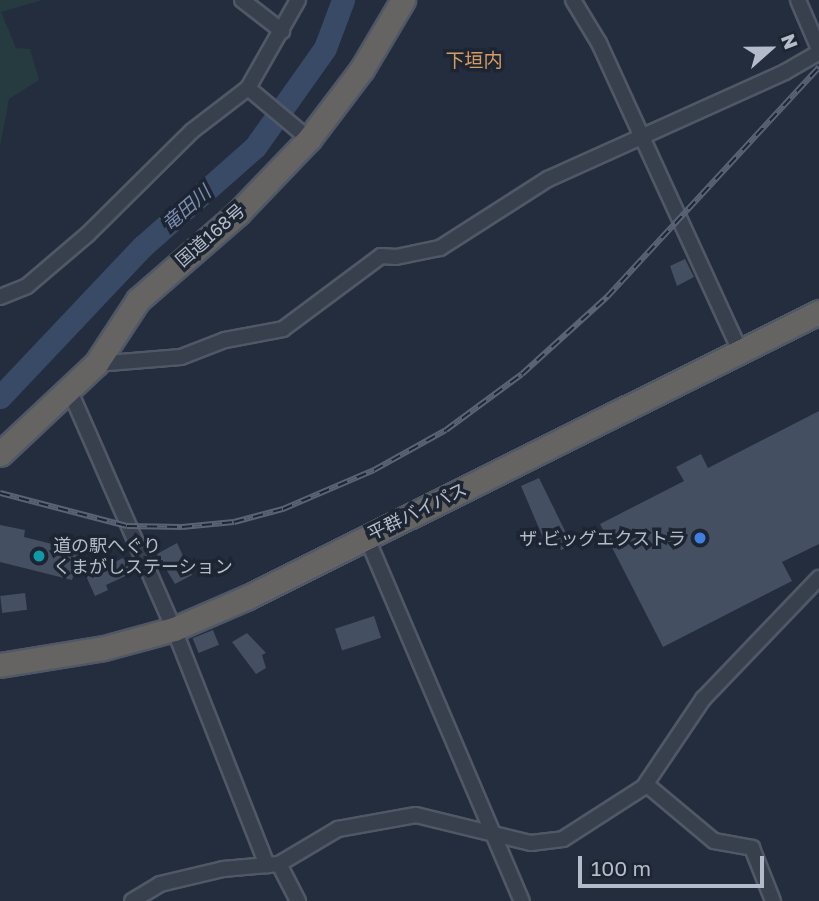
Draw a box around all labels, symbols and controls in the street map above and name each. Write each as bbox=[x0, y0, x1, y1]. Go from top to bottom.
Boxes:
north arrow bbox=[735, 14, 805, 84]
text: N bbox=[777, 30, 803, 52]
district label: 下垣内 bbox=[446, 49, 502, 71]
water label: 竜田川 bbox=[157, 181, 215, 235]
street label: 国道168号 bbox=[171, 199, 249, 271]
street label: 平群バイパス bbox=[364, 478, 470, 544]
place label: ザ.ビッグエクストラ bbox=[519, 527, 686, 549]
marker: ザ.ビッグエクストラ bbox=[692, 530, 708, 546]
place label: 道の駅へぐり くまがしステーション bbox=[53, 535, 233, 578]
marker: 道の駅へぐり くまがしステーション bbox=[31, 548, 47, 564]
scale bar bbox=[581, 842, 766, 886]
text: 100 m bbox=[591, 855, 651, 881]

